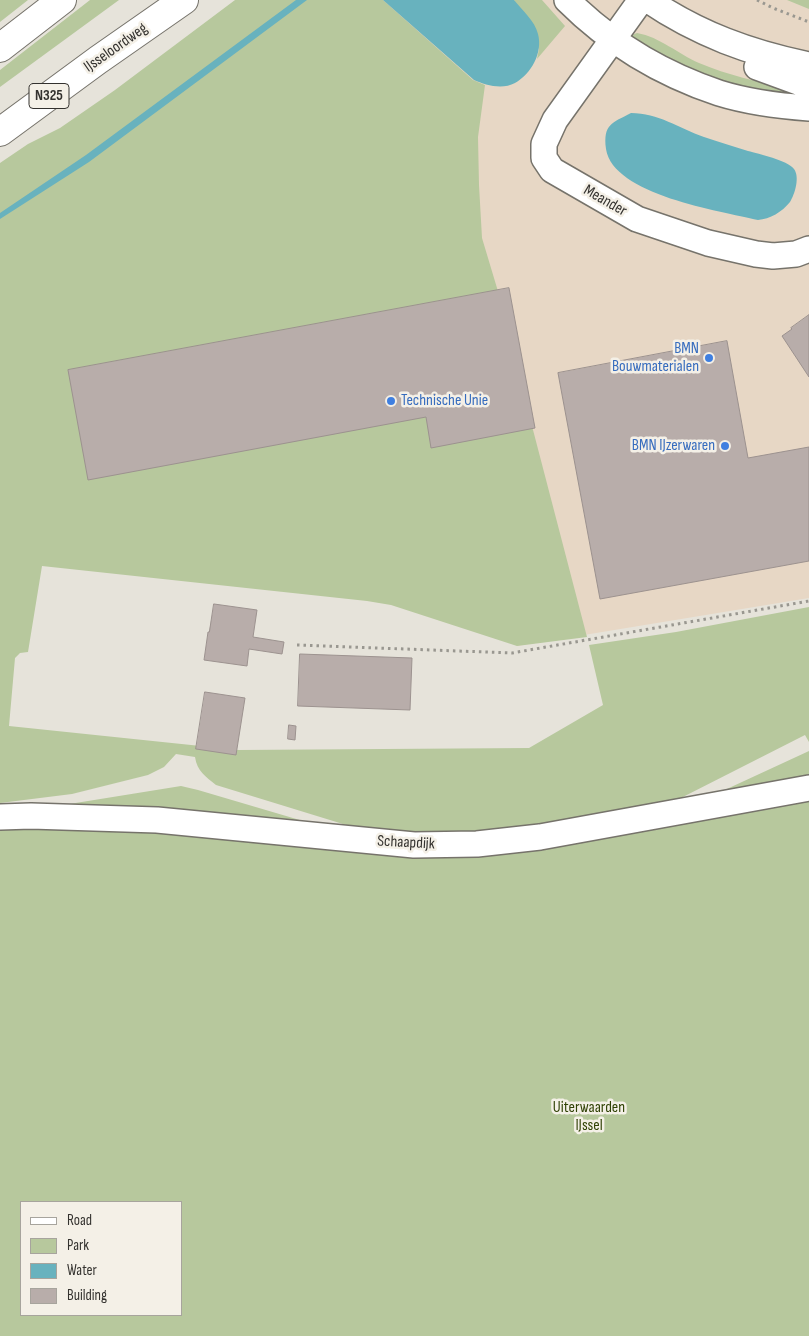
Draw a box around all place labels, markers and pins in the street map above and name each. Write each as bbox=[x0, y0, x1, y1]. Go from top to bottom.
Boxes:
place label: BMN Bouwmaterialen bbox=[612, 339, 699, 377]
marker: BMN Bouwmaterialen bbox=[703, 352, 715, 364]
place label: Technische Unie bbox=[401, 391, 488, 411]
marker: Technische Unie bbox=[385, 395, 397, 407]
place label: BMN IJzerwaren bbox=[632, 436, 715, 456]
marker: BMN IJzerwaren bbox=[719, 440, 731, 452]

